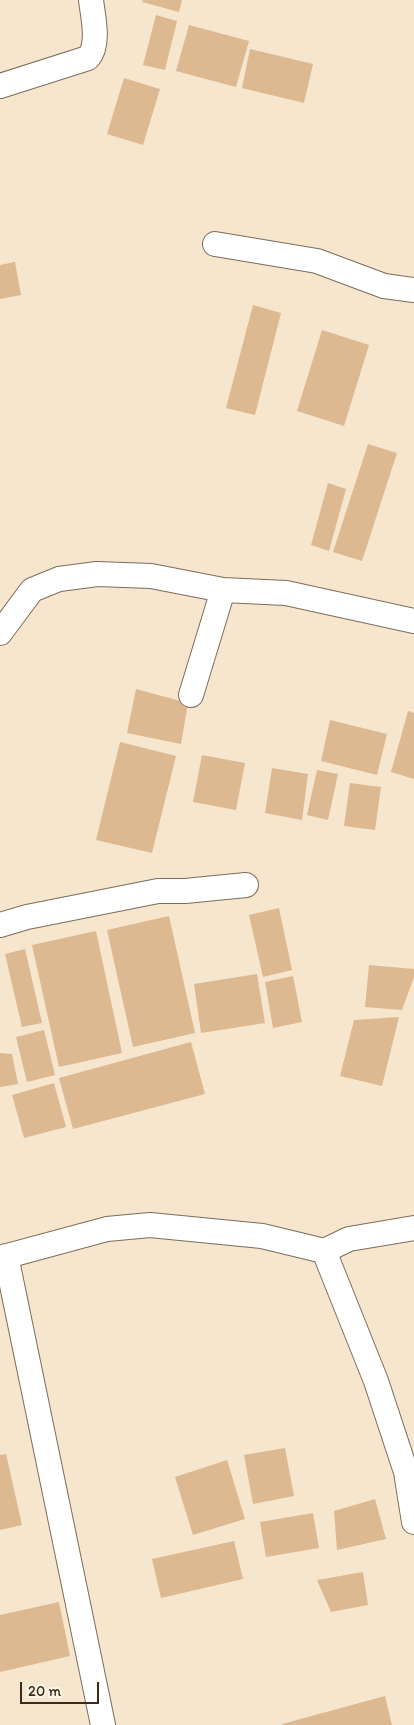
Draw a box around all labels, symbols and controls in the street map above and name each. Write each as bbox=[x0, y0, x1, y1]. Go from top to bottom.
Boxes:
scale bar bbox=[22, 1672, 101, 1704]
text: 20 m bbox=[28, 1682, 61, 1700]

